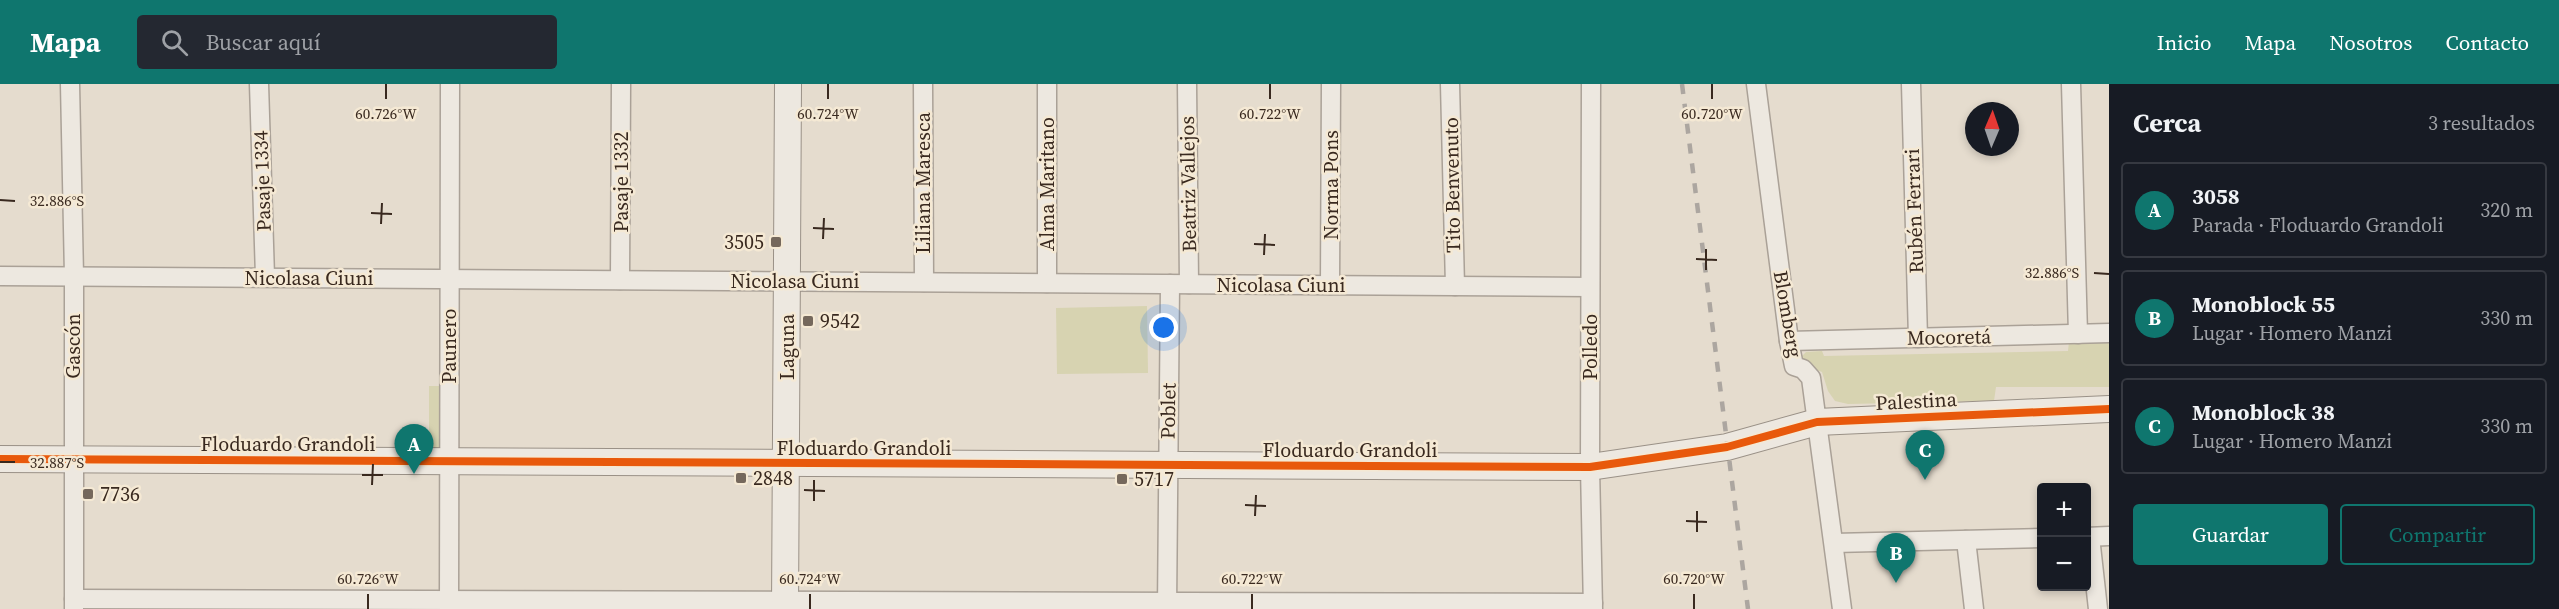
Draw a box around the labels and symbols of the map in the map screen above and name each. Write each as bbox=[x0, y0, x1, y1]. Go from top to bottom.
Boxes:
north arrow bbox=[1965, 102, 2019, 156]
text: 60.726°W bbox=[355, 103, 417, 124]
text: 60.724°W bbox=[797, 103, 859, 124]
text: 60.722°W bbox=[1239, 103, 1301, 124]
text: 60.720°W bbox=[1681, 103, 1743, 124]
street label: Liliana Maresca bbox=[909, 111, 937, 254]
street label: Beatriz Vallejos bbox=[1173, 116, 1203, 252]
street label: Alma Maritano bbox=[1033, 117, 1061, 251]
street label: Tito Benvenuto bbox=[1437, 117, 1467, 253]
street label: Pasaje 1334 bbox=[246, 130, 278, 232]
street label: Norma Pons bbox=[1317, 130, 1345, 240]
street label: Pasaje 1332 bbox=[607, 131, 635, 233]
street label: Rubén Ferrari bbox=[1898, 148, 1930, 274]
text: 32.886°S bbox=[30, 190, 85, 211]
place label: 3505 bbox=[724, 228, 764, 256]
marker: 3505 bbox=[769, 235, 783, 249]
text: 32.886°S bbox=[2025, 262, 2080, 283]
street label: Nicolasa Ciuni bbox=[245, 264, 374, 292]
street label: Nicolasa Ciuni bbox=[731, 267, 860, 295]
street label: Blomberg bbox=[1767, 268, 1809, 360]
street label: Nicolasa Ciuni bbox=[1217, 271, 1346, 299]
place label: 9542 bbox=[820, 307, 860, 335]
street label: Paunero bbox=[435, 308, 463, 384]
street label: Gascón bbox=[59, 313, 87, 379]
street label: Laguna bbox=[773, 313, 801, 380]
your location bbox=[1149, 313, 1178, 342]
marker: 9542 bbox=[801, 314, 815, 328]
street label: Polledo bbox=[1576, 314, 1604, 380]
street label: Mocoretá bbox=[1907, 322, 1992, 352]
street label: Poblet bbox=[1154, 382, 1182, 439]
street label: Palestina bbox=[1875, 385, 1958, 417]
pin: A bbox=[394, 424, 434, 474]
street label: Floduardo Grandoli bbox=[201, 430, 375, 458]
pin: C bbox=[1906, 430, 1944, 480]
street label: Floduardo Grandoli bbox=[777, 434, 951, 462]
street label: Floduardo Grandoli bbox=[1263, 436, 1437, 464]
text: 32.887°S bbox=[30, 452, 85, 473]
place label: 2848 bbox=[753, 464, 793, 492]
place label: 5717 bbox=[1134, 465, 1174, 493]
marker: 2848 bbox=[734, 471, 748, 485]
marker: 5717 bbox=[1115, 472, 1129, 486]
place label: 7736 bbox=[100, 480, 140, 508]
marker: 7736 bbox=[81, 487, 95, 501]
pin: B bbox=[1876, 534, 1916, 583]
text: 60.726°W bbox=[337, 568, 399, 589]
text: 60.724°W bbox=[779, 568, 841, 589]
text: 60.722°W bbox=[1221, 568, 1283, 589]
text: 60.720°W bbox=[1663, 568, 1725, 589]

